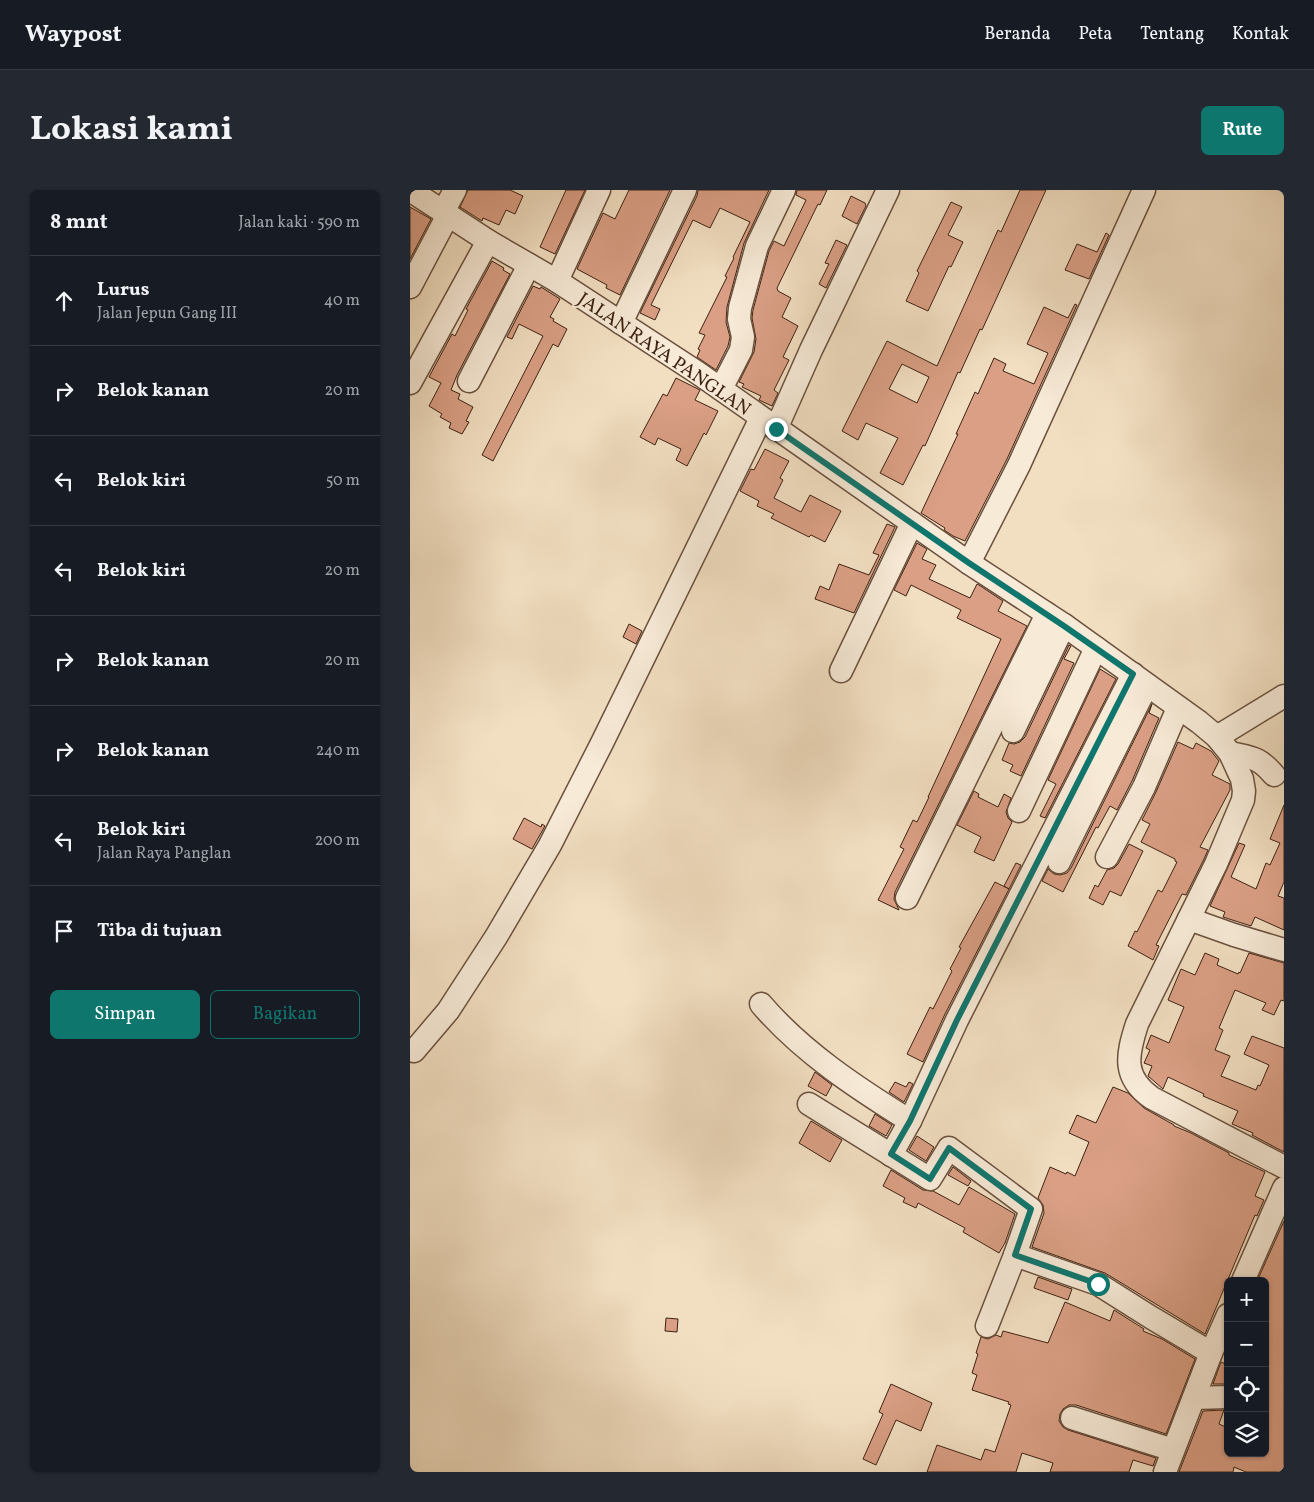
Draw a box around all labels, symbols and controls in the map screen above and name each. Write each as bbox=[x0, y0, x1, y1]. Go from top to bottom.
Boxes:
text: Waypost bbox=[25, 18, 122, 52]
text: Beranda bbox=[984, 22, 1050, 47]
text: Peta bbox=[1078, 22, 1112, 47]
text: Tentang bbox=[1140, 22, 1204, 47]
text: Kontak bbox=[1232, 22, 1289, 47]
text: Lokasi kami bbox=[30, 106, 233, 154]
button: Rute bbox=[1201, 106, 1284, 155]
text: 8 mnt bbox=[50, 208, 108, 237]
text: Jalan kaki · 590 m bbox=[239, 212, 360, 234]
text: Lurus bbox=[97, 277, 149, 303]
icon: ahead bbox=[50, 287, 78, 315]
street label: JALAN RAYA PANGLAN bbox=[572, 287, 756, 422]
text: 40 m bbox=[324, 290, 360, 312]
text: Jalan Jepun Gang III bbox=[97, 303, 237, 325]
icon: right bbox=[50, 377, 78, 405]
text: Belok kanan bbox=[97, 378, 209, 404]
text: 20 m bbox=[325, 380, 360, 402]
route end bbox=[765, 418, 788, 441]
icon: left bbox=[50, 467, 78, 495]
text: Belok kiri bbox=[97, 468, 186, 494]
text: 50 m bbox=[326, 470, 360, 492]
icon: left bbox=[50, 557, 78, 585]
text: Belok kiri bbox=[97, 558, 186, 584]
text: 20 m bbox=[325, 560, 360, 582]
icon: right bbox=[50, 647, 78, 675]
text: Belok kanan bbox=[97, 648, 209, 674]
text: 20 m bbox=[325, 650, 360, 672]
icon: right bbox=[50, 737, 78, 765]
text: Belok kanan bbox=[97, 738, 209, 764]
text: 240 m bbox=[316, 740, 360, 762]
text: Belok kiri bbox=[97, 817, 186, 843]
icon: left bbox=[50, 827, 78, 855]
text: 200 m bbox=[315, 830, 360, 852]
text: Jalan Raya Panglan bbox=[97, 843, 231, 865]
icon: arrive bbox=[50, 917, 78, 945]
text: Tiba di tujuan bbox=[97, 918, 222, 944]
button: Simpan bbox=[50, 990, 200, 1039]
button: Bagikan bbox=[210, 990, 360, 1039]
route start bbox=[1087, 1273, 1110, 1296]
map controls bbox=[1224, 1277, 1269, 1457]
button: + bbox=[1224, 1277, 1269, 1322]
button: − bbox=[1224, 1322, 1269, 1367]
button: locate bbox=[1224, 1367, 1269, 1412]
button: layers bbox=[1224, 1412, 1269, 1457]

